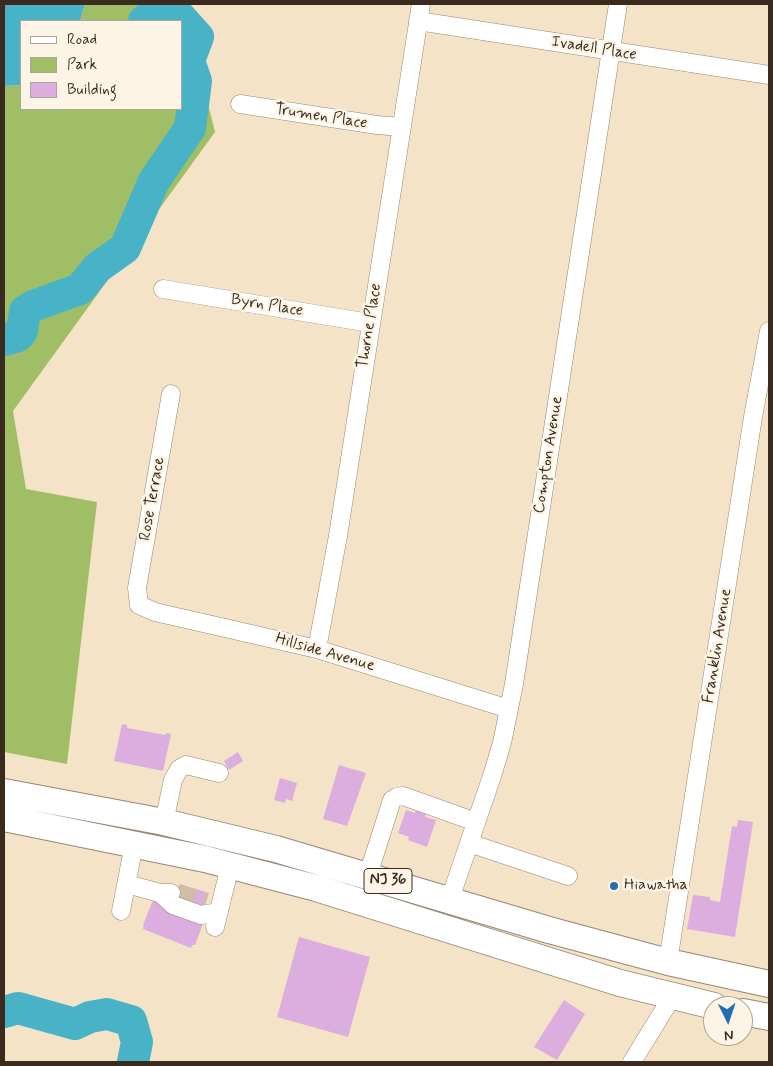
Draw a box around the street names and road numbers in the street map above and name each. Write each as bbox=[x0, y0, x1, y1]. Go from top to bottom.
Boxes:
street label: Ivadell Place bbox=[550, 33, 638, 65]
street label: Trumen Place bbox=[273, 100, 369, 134]
street label: Thorne Place bbox=[354, 282, 386, 370]
street label: Byrn Place bbox=[229, 291, 305, 321]
street label: Compton Avenue bbox=[530, 395, 568, 515]
street label: Rose Terrace bbox=[136, 456, 170, 542]
street label: Franklin Avenue bbox=[699, 587, 737, 705]
street label: Hillside Avenue bbox=[273, 630, 377, 676]
road number: NJ 36 bbox=[364, 868, 412, 894]

